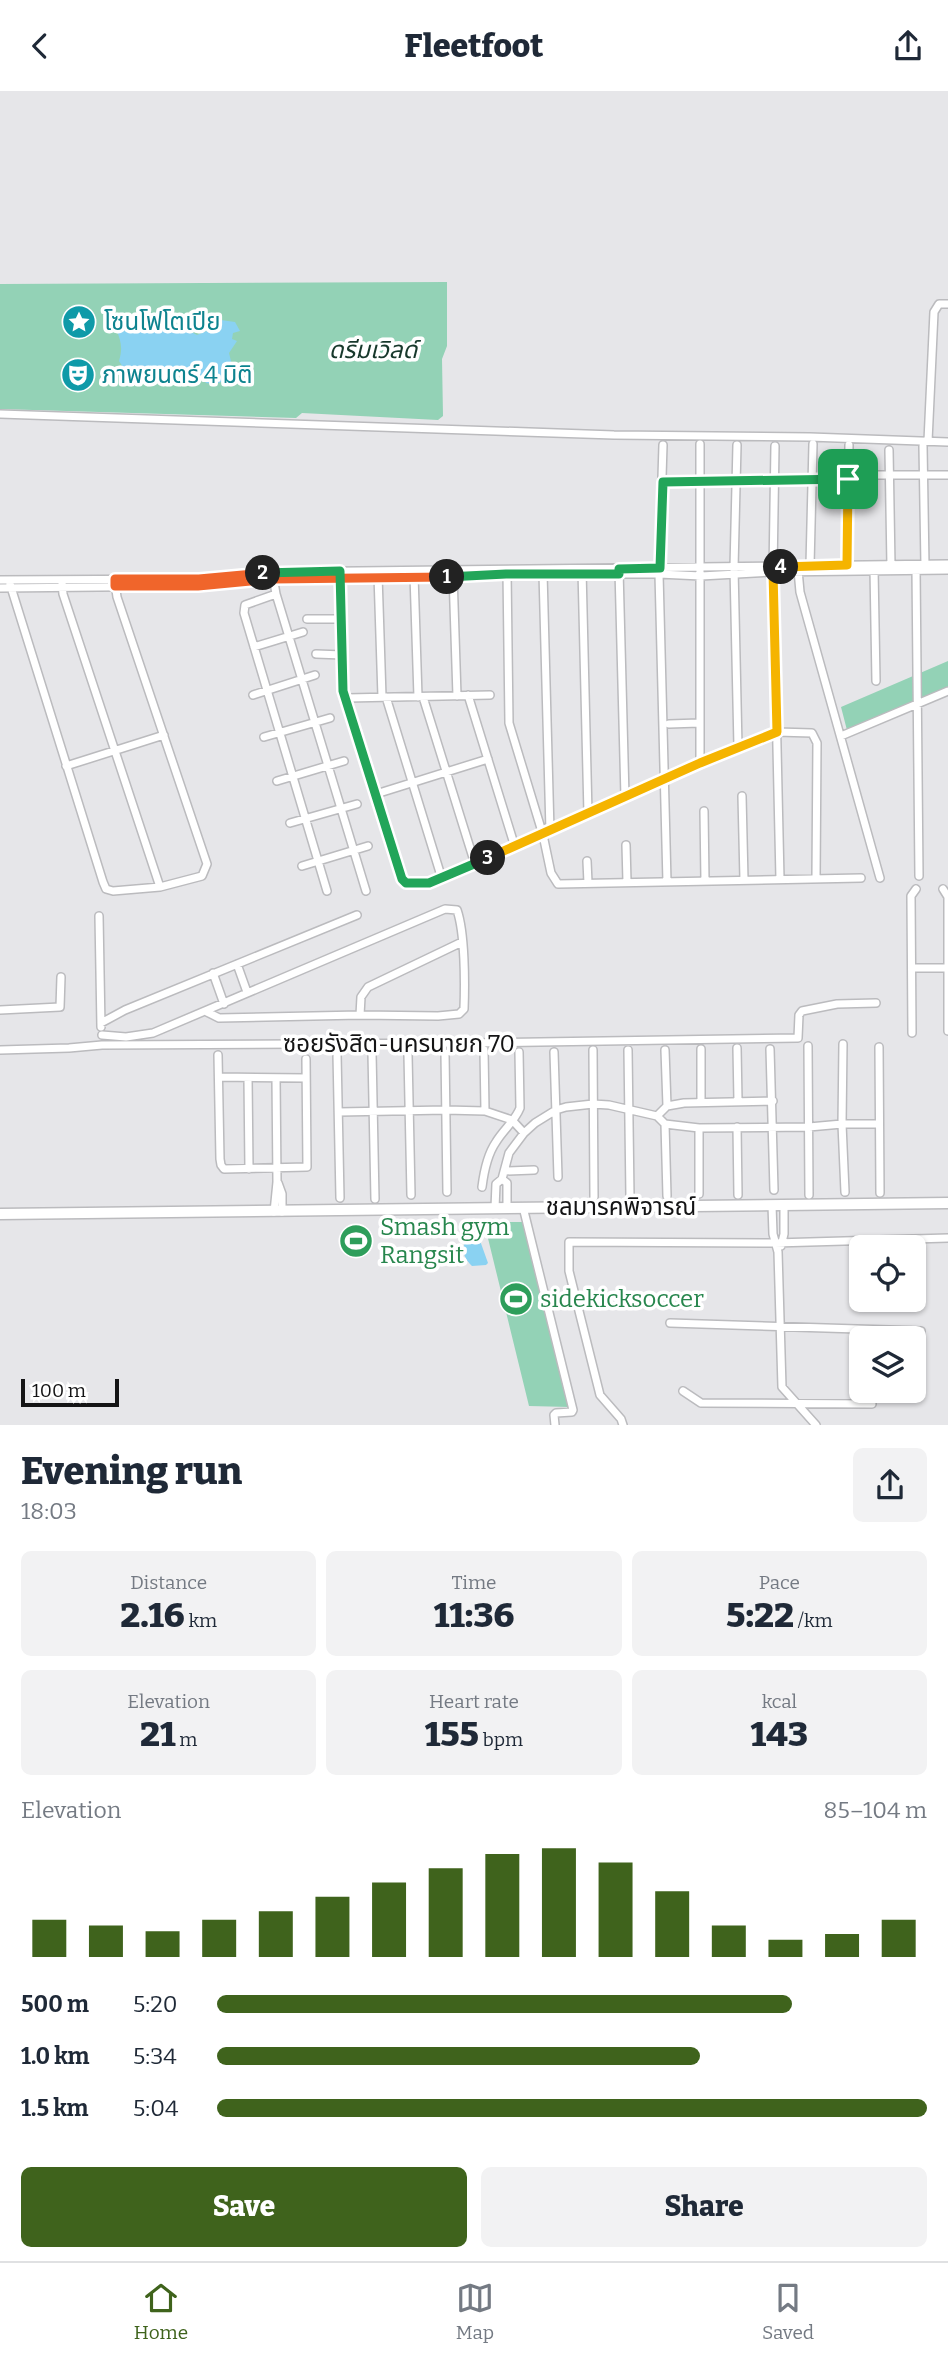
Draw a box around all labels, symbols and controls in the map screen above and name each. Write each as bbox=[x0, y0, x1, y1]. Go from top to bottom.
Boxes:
icon: back bbox=[21, 27, 59, 65]
text: Fleetfoot bbox=[404, 27, 544, 65]
icon: share bbox=[889, 27, 927, 65]
place icon: โซนโฟโตเปีย bbox=[60, 303, 98, 341]
place label: โซนโฟโตเปีย bbox=[104, 308, 220, 336]
park label: ดรีมเวิลด์ bbox=[329, 336, 421, 364]
theatre icon: ภาพยนตร์ 4 มิติ bbox=[59, 356, 97, 394]
place label: ภาพยนตร์ 4 มิติ bbox=[102, 361, 252, 389]
pin bbox=[818, 449, 878, 509]
icon: arrive bbox=[829, 460, 867, 498]
pin: 4 bbox=[764, 549, 798, 585]
pin: 2 bbox=[246, 555, 280, 591]
text: 4 bbox=[775, 555, 786, 578]
pin: 1 bbox=[430, 559, 464, 595]
text: 2 bbox=[257, 561, 268, 584]
text: 1 bbox=[442, 565, 451, 588]
pin: 3 bbox=[470, 841, 505, 875]
text: 3 bbox=[482, 846, 493, 869]
street label: ซอยรังสิต-นครนายก 70 bbox=[283, 1030, 515, 1058]
street label: ชลมารคพิจารณ์ bbox=[546, 1193, 696, 1221]
place label: Smash gym Rangsit bbox=[380, 1213, 510, 1269]
sports icon: Smash gym Rangsit bbox=[337, 1222, 375, 1260]
map controls bbox=[849, 1235, 926, 1403]
button: locate bbox=[849, 1235, 926, 1312]
sports icon: sidekicksoccer bbox=[497, 1280, 535, 1318]
place label: sidekicksoccer bbox=[540, 1285, 704, 1313]
button: layers bbox=[849, 1326, 926, 1403]
scale bar bbox=[21, 1375, 119, 1407]
text: 100 m bbox=[32, 1379, 86, 1402]
text: Evening run bbox=[21, 1448, 242, 1494]
button: share bbox=[853, 1448, 927, 1522]
text: 18:03 bbox=[21, 1497, 77, 1525]
text: Distance bbox=[130, 1571, 207, 1594]
text: Time bbox=[452, 1571, 496, 1594]
text: Pace bbox=[759, 1571, 800, 1594]
text: 2.16 bbox=[120, 1594, 185, 1636]
text: 11:36 bbox=[434, 1594, 514, 1636]
text: 5:22 bbox=[726, 1594, 794, 1636]
text: km bbox=[185, 1609, 217, 1632]
text: /km bbox=[794, 1609, 833, 1632]
text: Elevation bbox=[127, 1690, 210, 1713]
text: Heart rate bbox=[429, 1690, 519, 1713]
text: kcal bbox=[762, 1690, 797, 1713]
text: 21 bbox=[140, 1713, 175, 1755]
text: 155 bbox=[425, 1713, 479, 1755]
text: 143 bbox=[751, 1713, 808, 1755]
text: m bbox=[175, 1728, 197, 1751]
text: bpm bbox=[479, 1728, 523, 1751]
text: Elevation bbox=[21, 1796, 121, 1824]
text: 85–104 m bbox=[824, 1796, 927, 1824]
text: 500 m bbox=[21, 1990, 89, 2018]
text: 5:20 bbox=[133, 1990, 177, 2018]
text: 1.0 km bbox=[21, 2042, 90, 2070]
text: 5:34 bbox=[133, 2042, 177, 2070]
text: 1.5 km bbox=[21, 2094, 88, 2122]
text: 5:04 bbox=[133, 2094, 178, 2122]
button: Save bbox=[21, 2167, 467, 2247]
button: Share bbox=[481, 2167, 927, 2247]
tab: Home bbox=[134, 2279, 188, 2344]
tab: Map bbox=[456, 2279, 494, 2344]
tab: Saved bbox=[762, 2279, 814, 2344]

